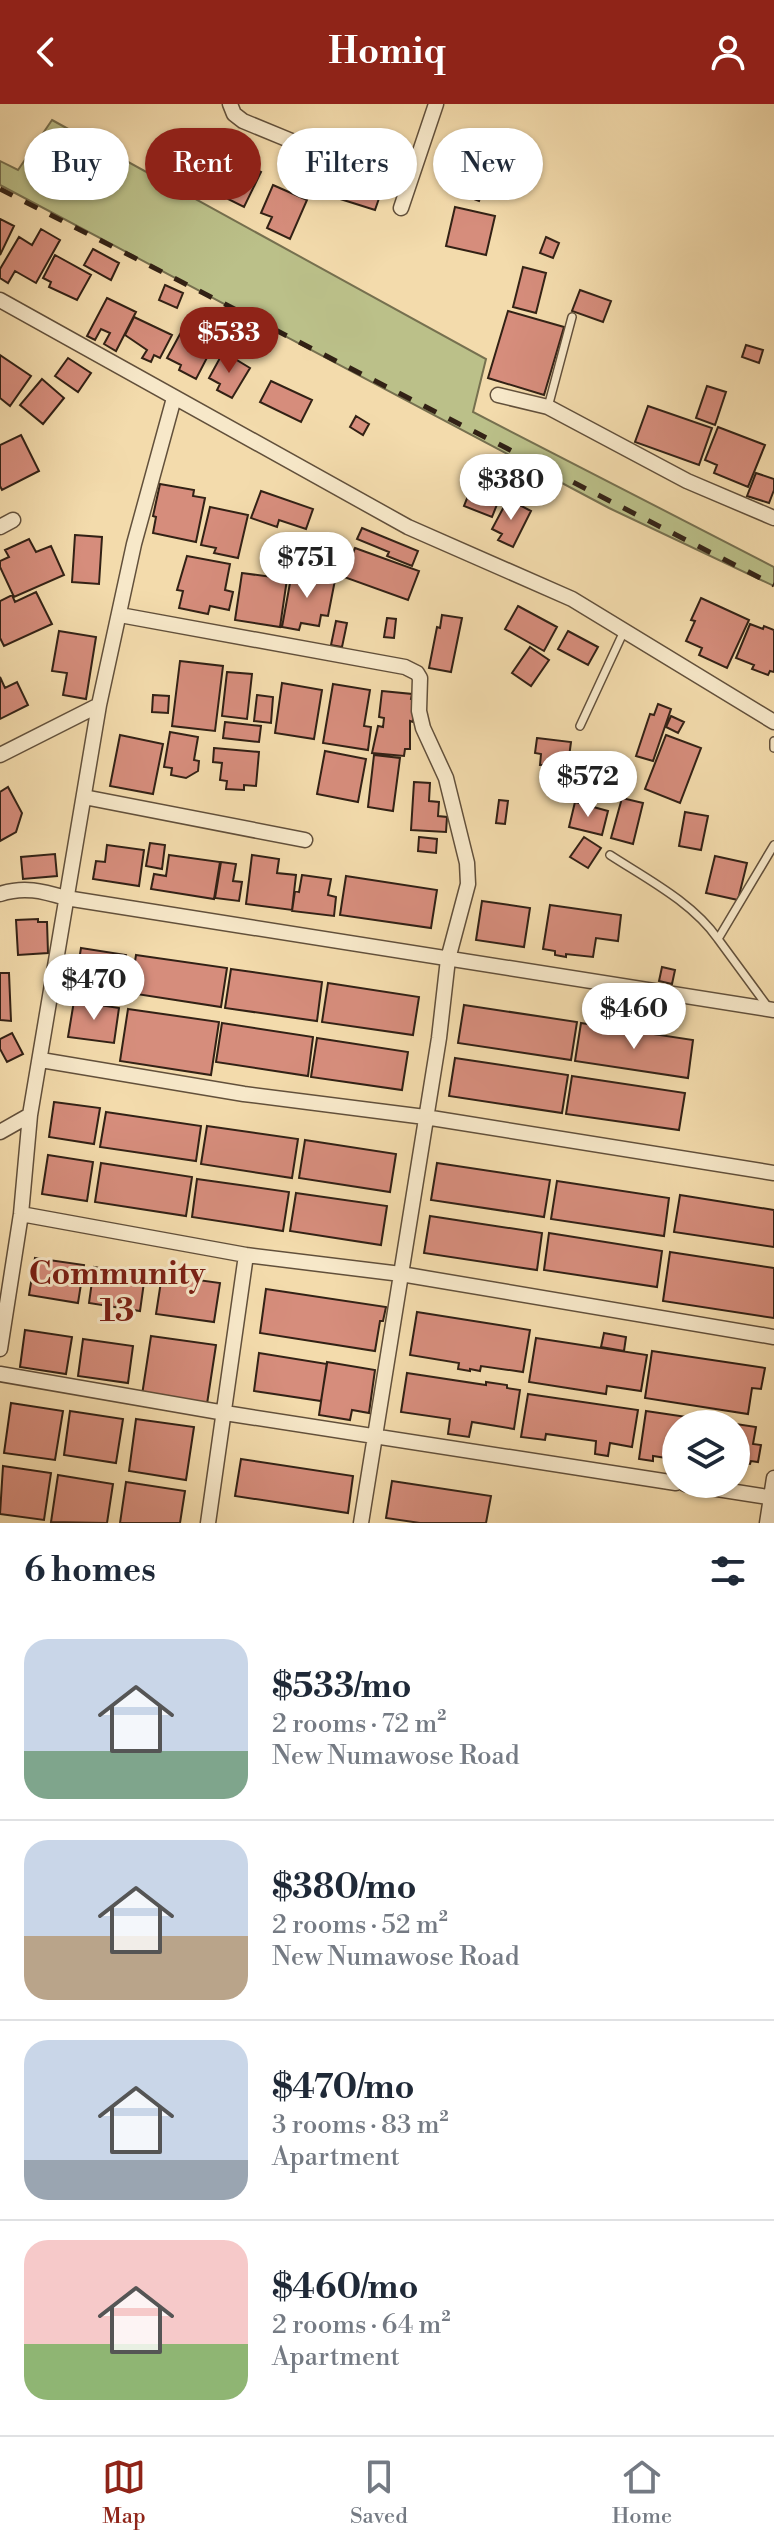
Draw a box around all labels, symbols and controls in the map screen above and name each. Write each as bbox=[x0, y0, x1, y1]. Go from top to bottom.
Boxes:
icon: back bbox=[24, 30, 68, 74]
text: Homiq bbox=[328, 30, 446, 75]
icon: person bbox=[706, 30, 750, 74]
chip: Buy bbox=[24, 128, 129, 200]
chip: Rent bbox=[145, 128, 261, 200]
chip: Filters bbox=[277, 128, 417, 200]
chip: New bbox=[433, 128, 543, 200]
pin: $533 bbox=[182, 307, 276, 375]
text: $533 bbox=[198, 317, 260, 349]
pin: $380 bbox=[464, 454, 558, 522]
text: $380 bbox=[478, 464, 544, 496]
pin: $751 bbox=[260, 532, 354, 600]
text: $751 bbox=[278, 542, 336, 574]
pin: $572 bbox=[541, 751, 635, 819]
text: $572 bbox=[557, 761, 619, 793]
pin: $470 bbox=[47, 954, 141, 1022]
text: $470 bbox=[61, 964, 127, 996]
pin: $460 bbox=[587, 983, 681, 1051]
text: $460 bbox=[600, 993, 668, 1025]
district label: Community 13 bbox=[29, 1254, 206, 1331]
map controls bbox=[662, 1410, 750, 1498]
button: layers bbox=[662, 1410, 750, 1498]
icon: filters bbox=[706, 1549, 750, 1593]
text: 6 homes bbox=[24, 1550, 156, 1592]
text: $533/mo bbox=[272, 1666, 412, 1708]
icon: home bbox=[88, 1671, 184, 1767]
text: 2 rooms · 72 m² bbox=[272, 1708, 446, 1740]
text: New Numawose Road bbox=[272, 1740, 519, 1772]
text: $380/mo bbox=[272, 1867, 416, 1909]
icon: home bbox=[88, 1872, 184, 1968]
text: 2 rooms · 52 m² bbox=[272, 1909, 448, 1941]
text: New Numawose Road bbox=[272, 1941, 519, 1973]
text: $470/mo bbox=[272, 2067, 415, 2109]
icon: home bbox=[88, 2072, 184, 2168]
text: 3 rooms · 83 m² bbox=[272, 2109, 449, 2141]
text: Apartment bbox=[272, 2141, 400, 2173]
text: $460/mo bbox=[272, 2267, 419, 2309]
icon: home bbox=[88, 2272, 184, 2368]
text: 2 rooms · 64 m² bbox=[272, 2309, 451, 2341]
text: Apartment bbox=[272, 2341, 400, 2373]
tab: Map bbox=[102, 2455, 146, 2530]
tab: Saved bbox=[350, 2455, 408, 2530]
tab: Home bbox=[612, 2455, 672, 2530]

